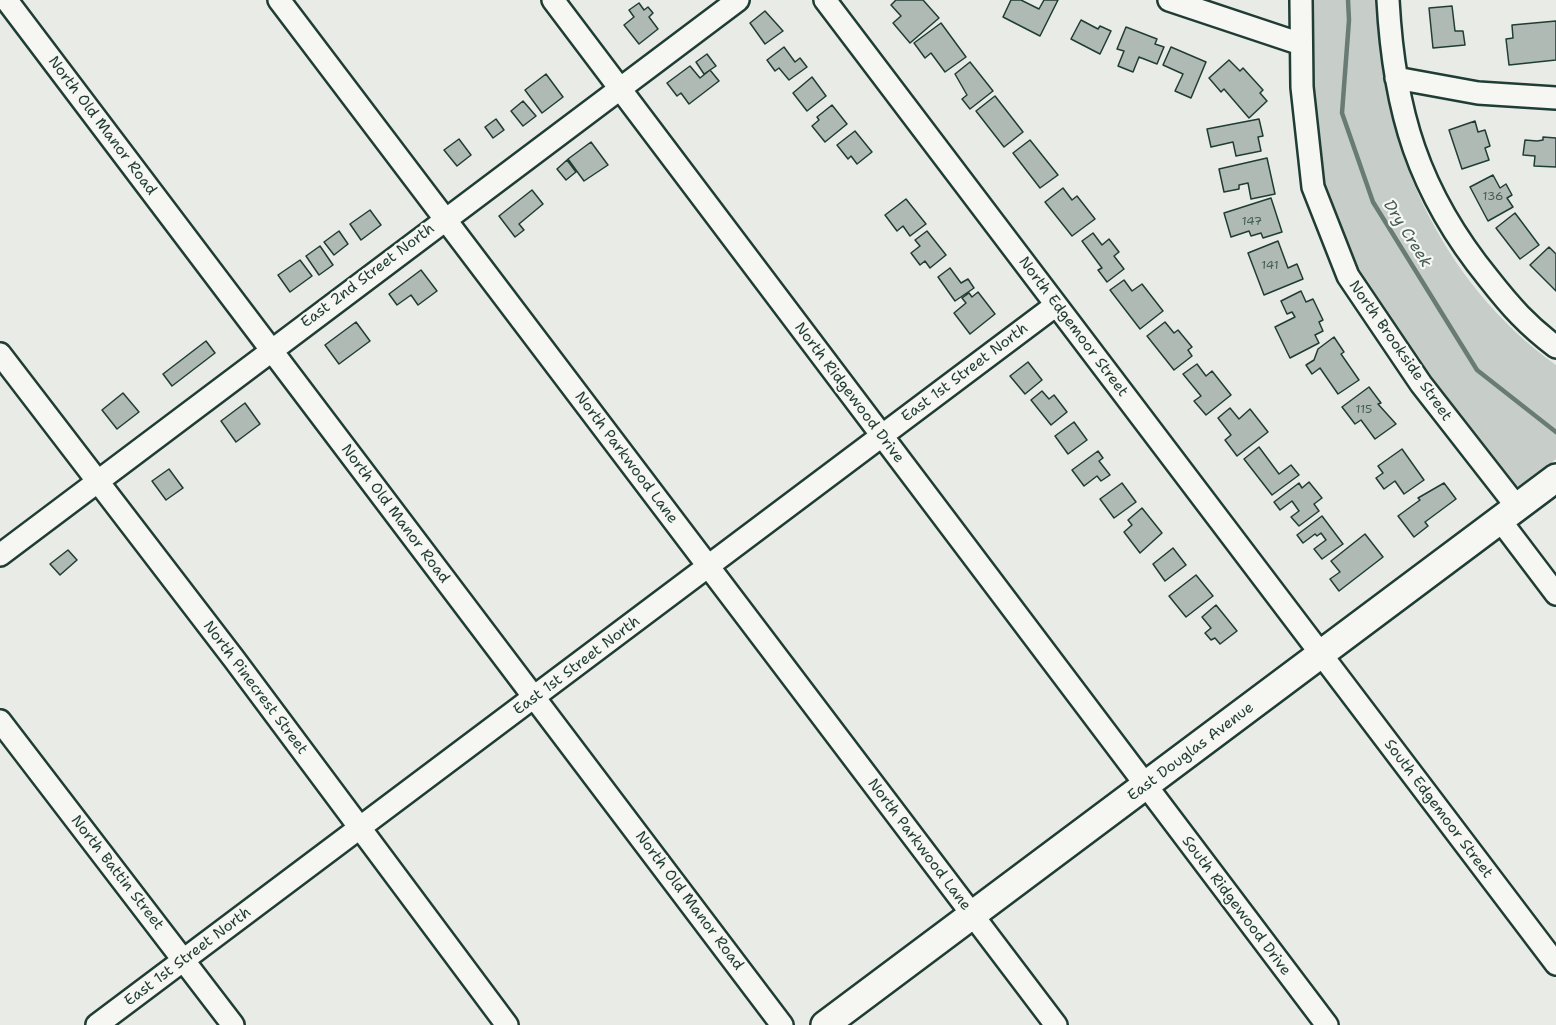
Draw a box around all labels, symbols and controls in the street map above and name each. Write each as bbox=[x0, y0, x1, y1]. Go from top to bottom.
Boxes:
street label: North Old Manor Road bbox=[44, 53, 160, 199]
house number: 136 bbox=[1483, 190, 1503, 204]
water label: Dry Creek bbox=[1379, 197, 1435, 271]
house number: 147 bbox=[1242, 215, 1262, 229]
street label: East 2nd Street North bbox=[298, 220, 438, 332]
street label: North Edgemoor Street bbox=[1015, 254, 1131, 400]
house number: 141 bbox=[1261, 259, 1279, 273]
street label: North Brookside Street bbox=[1345, 277, 1455, 425]
street label: North Ridgewood Drive bbox=[790, 319, 908, 467]
street label: East 1st Street North bbox=[898, 320, 1032, 426]
street label: North Parkwood Lane bbox=[571, 389, 681, 527]
house number: 115 bbox=[1356, 403, 1372, 417]
street label: North Old Manor Road bbox=[337, 441, 453, 587]
street label: East 1st Street North bbox=[510, 613, 644, 719]
street label: North Pinecrest Street bbox=[199, 618, 311, 758]
street label: East Douglas Avenue bbox=[1124, 699, 1258, 805]
street label: South Edgemoor Street bbox=[1380, 736, 1496, 882]
street label: North Parkwood Lane bbox=[864, 776, 974, 914]
street label: North Battin Street bbox=[67, 812, 167, 934]
street label: North Old Manor Road bbox=[631, 828, 747, 974]
street label: South Ridgewood Drive bbox=[1178, 833, 1294, 979]
street label: East 1st Street North bbox=[121, 904, 255, 1010]

